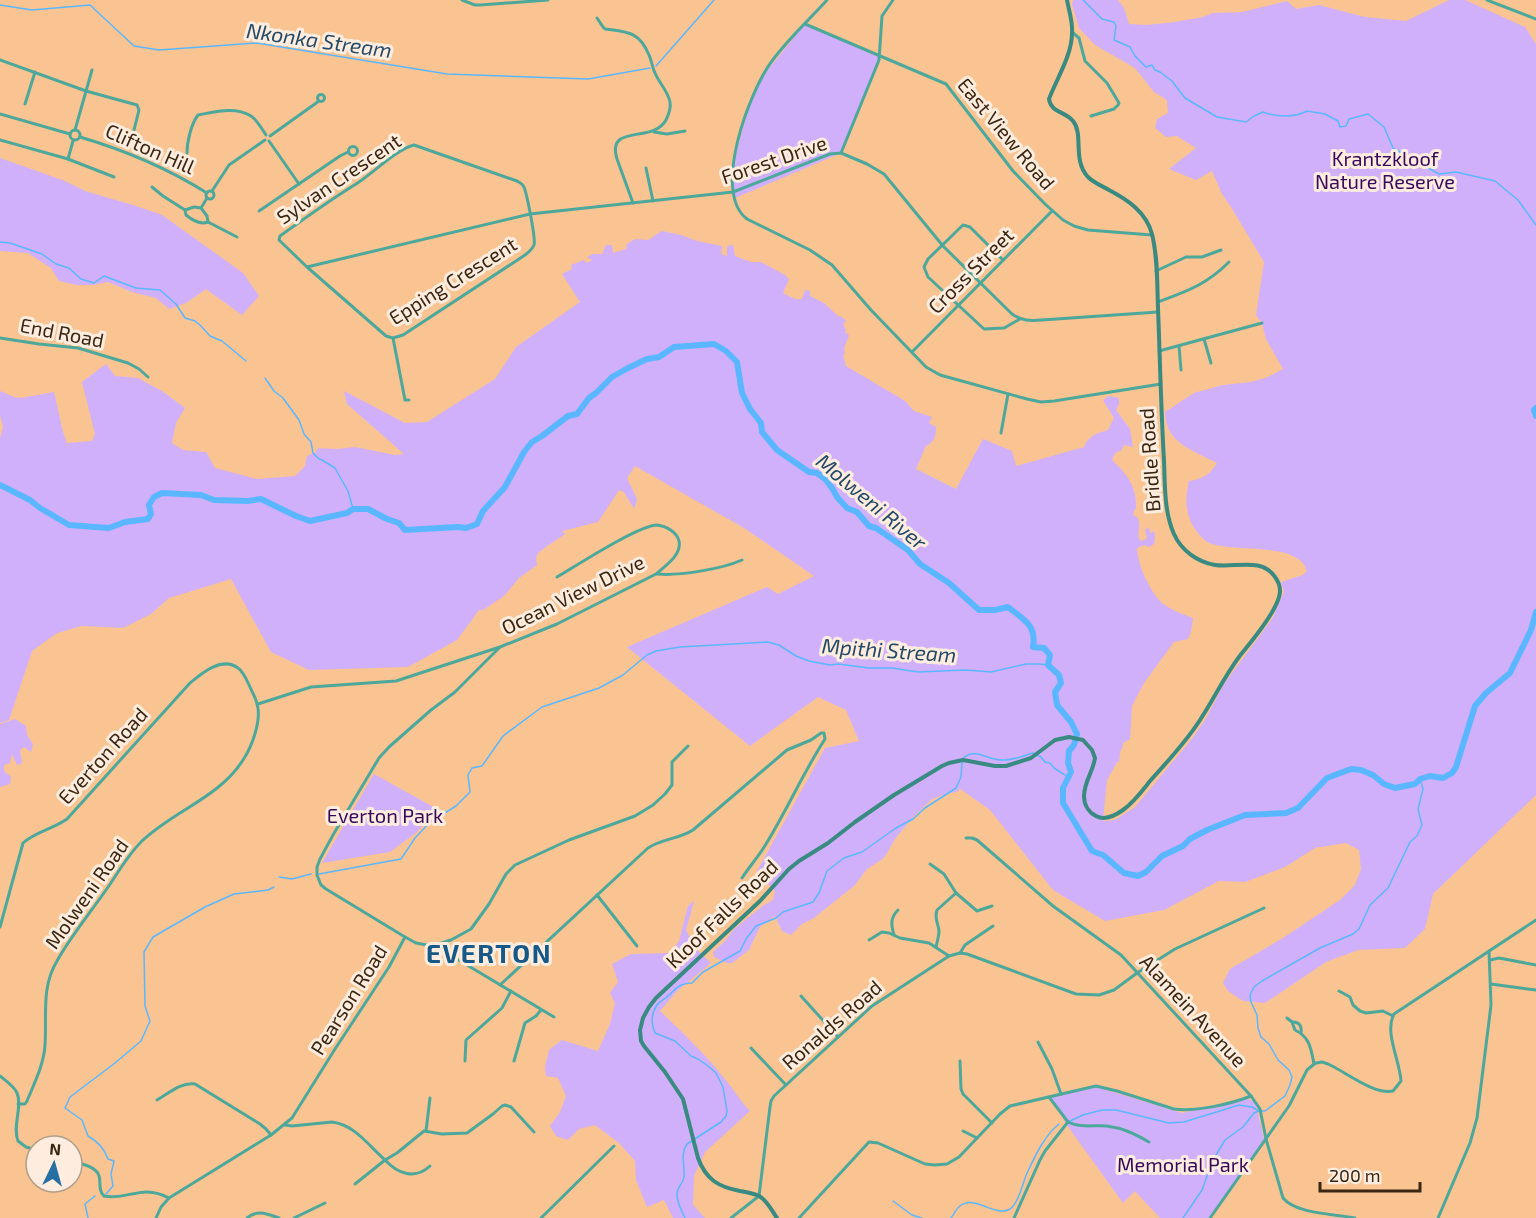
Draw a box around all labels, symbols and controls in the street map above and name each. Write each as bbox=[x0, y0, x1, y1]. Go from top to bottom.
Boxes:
water label: Nkonka Stream bbox=[245, 17, 393, 62]
street label: East View Road bbox=[953, 73, 1060, 194]
street label: Clifton Hill bbox=[102, 118, 199, 178]
street label: Sylvan Crescent bbox=[272, 128, 405, 228]
street label: Forest Drive bbox=[718, 130, 830, 188]
park label: Krantzkloof Nature Reserve bbox=[1315, 146, 1455, 193]
street label: Cross Street bbox=[923, 222, 1018, 318]
street label: Epping Crescent bbox=[384, 231, 521, 329]
street label: End Road bbox=[18, 312, 106, 352]
street label: Bridle Road bbox=[1133, 407, 1165, 513]
water label: Molweni River bbox=[812, 448, 933, 555]
street label: Ocean View Drive bbox=[497, 549, 648, 639]
water label: Mpithi Stream bbox=[821, 632, 957, 667]
street label: Everton Road bbox=[53, 702, 152, 809]
park label: Everton Park bbox=[327, 803, 443, 827]
street label: Molweni Road bbox=[39, 834, 133, 953]
street label: Kloof Falls Road bbox=[660, 854, 782, 973]
district label: EVERTON bbox=[426, 937, 552, 968]
street label: Pearson Road bbox=[305, 940, 391, 1059]
street label: Alamein Avenue bbox=[1135, 949, 1252, 1072]
street label: Ronalds Road bbox=[777, 974, 886, 1074]
north arrow bbox=[24, 1134, 84, 1194]
text: N bbox=[49, 1139, 62, 1159]
park label: Memorial Park bbox=[1117, 1152, 1249, 1176]
scale bar bbox=[1320, 1155, 1420, 1193]
text: 200 m bbox=[1329, 1164, 1381, 1186]

